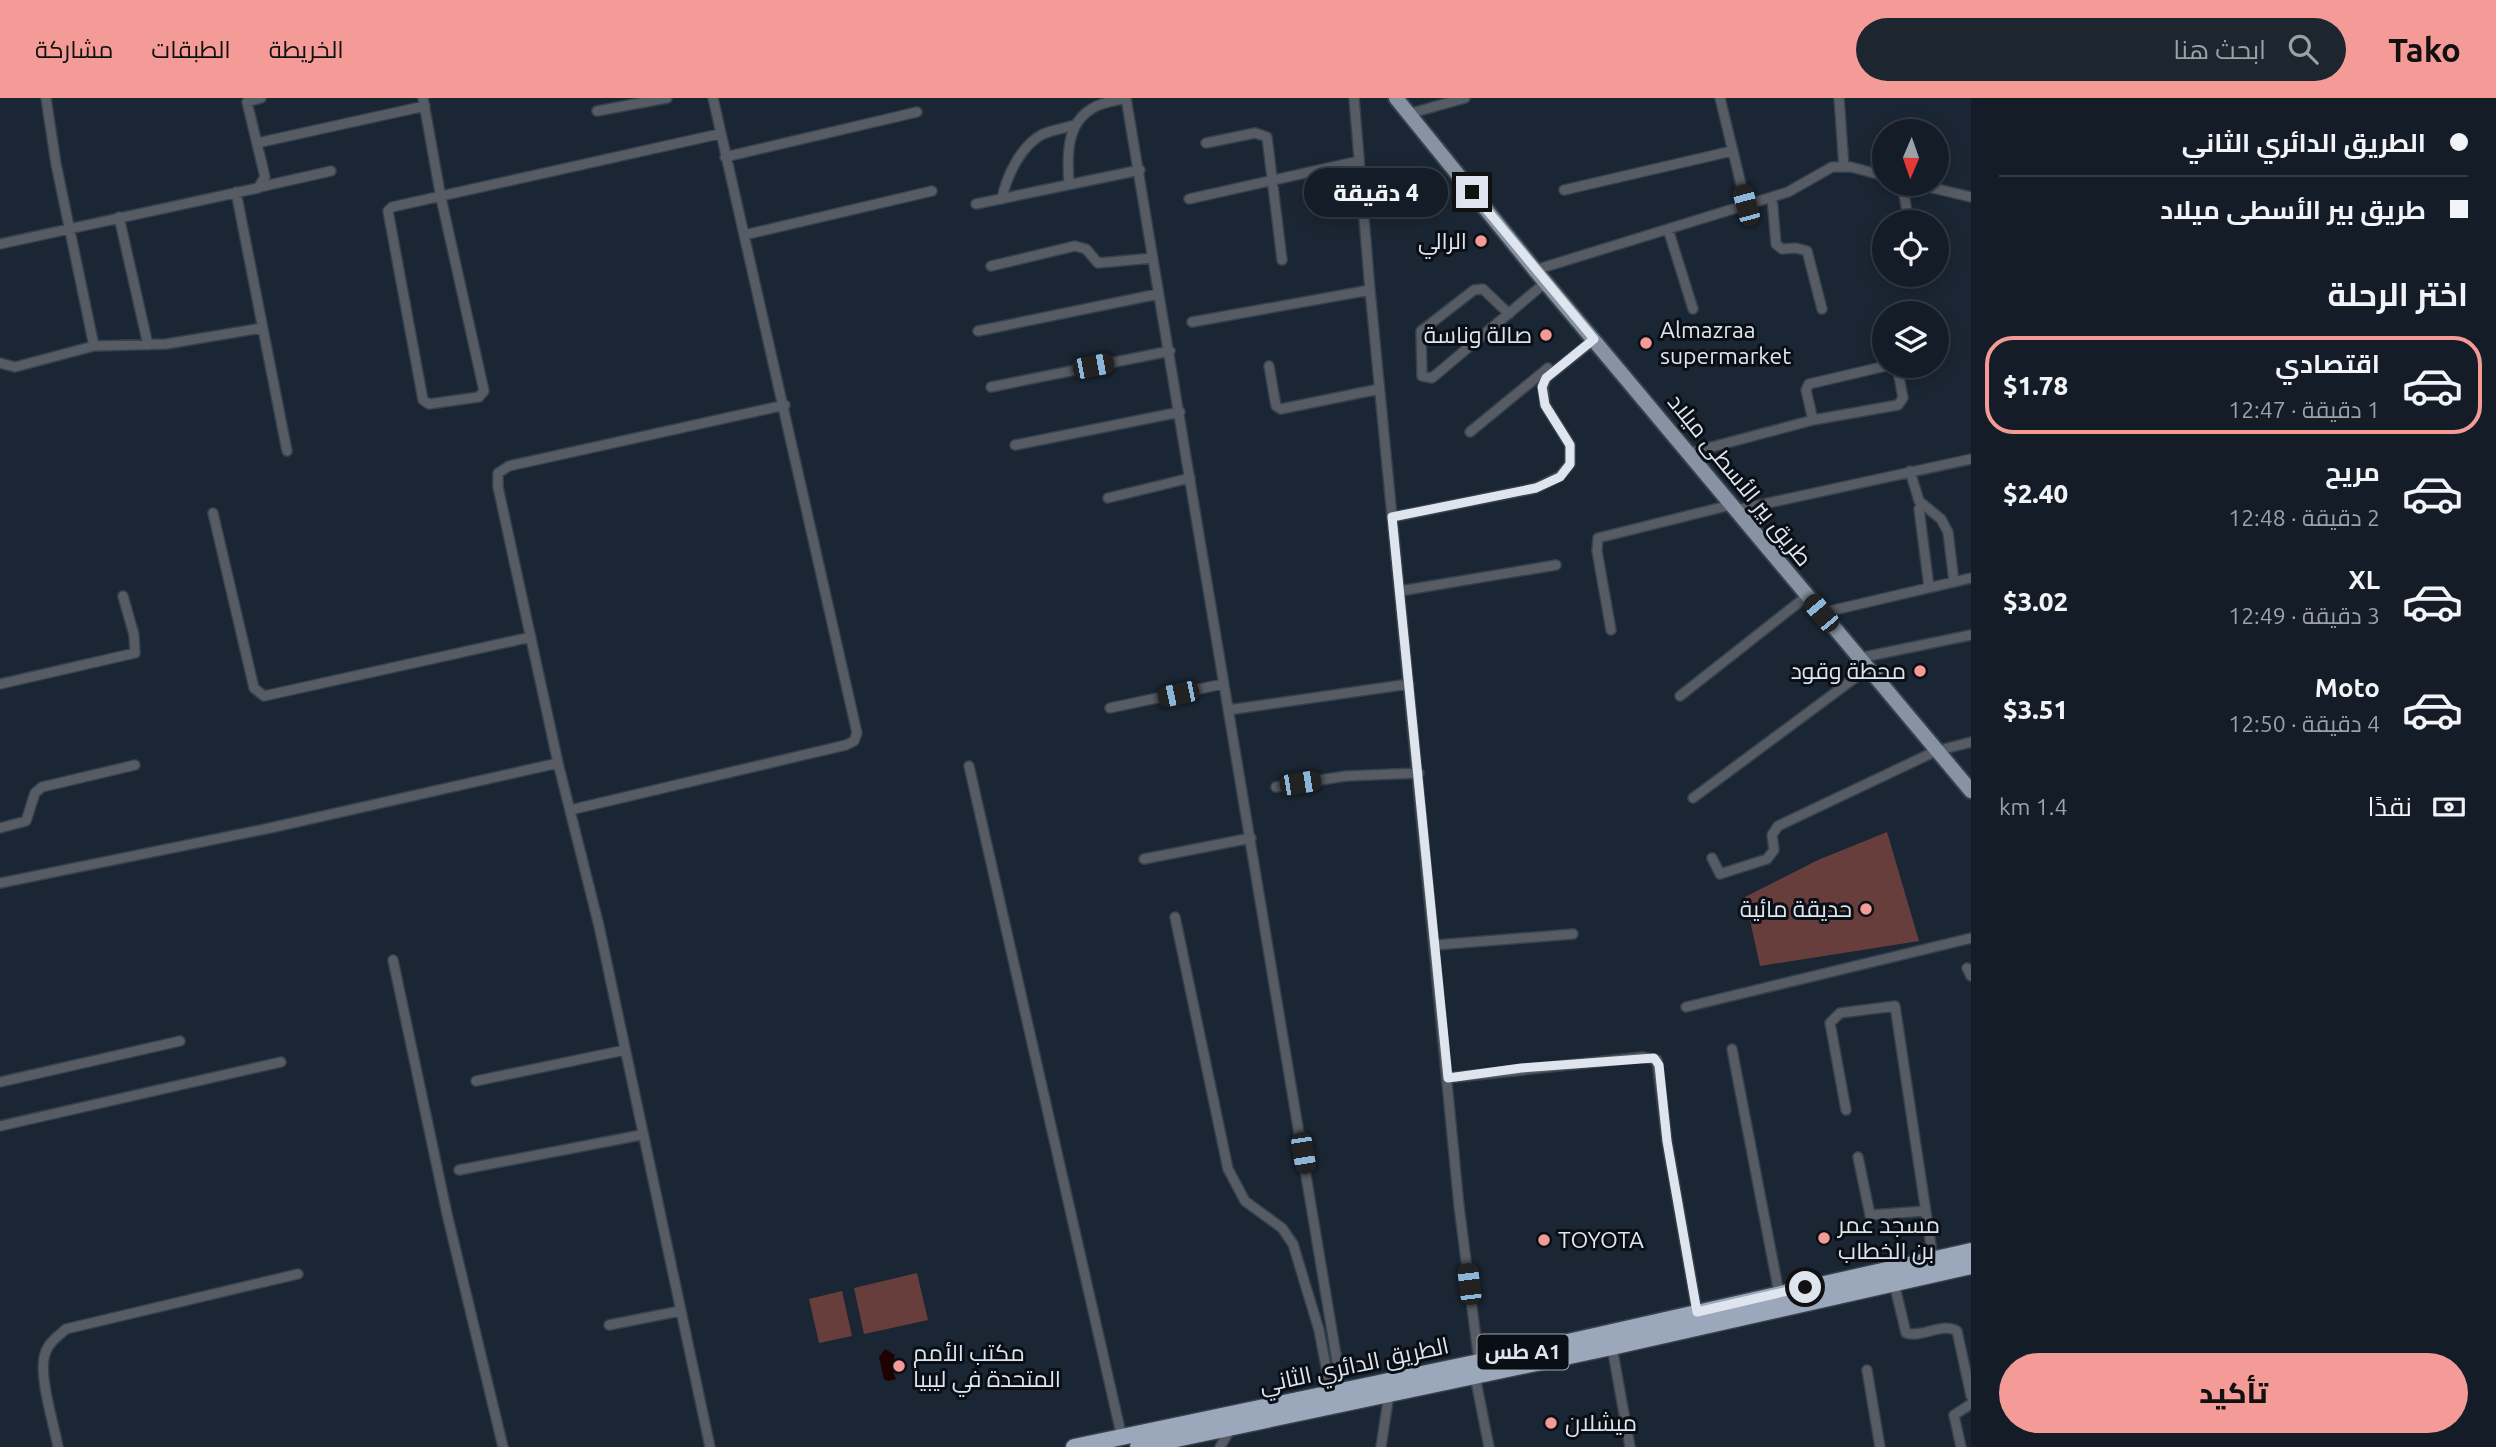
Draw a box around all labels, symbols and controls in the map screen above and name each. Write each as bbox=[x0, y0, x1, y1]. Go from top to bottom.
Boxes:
search box bbox=[1856, 18, 2346, 81]
icon: search bbox=[2284, 30, 2322, 68]
text: Tako bbox=[2388, 31, 2461, 68]
text: ابحث هنا bbox=[2173, 35, 2266, 64]
text: مشاركة bbox=[35, 36, 113, 63]
text: الطبقات bbox=[151, 36, 231, 63]
text: الخريطة bbox=[269, 36, 344, 63]
north arrow bbox=[1872, 119, 1950, 196]
map controls bbox=[1872, 119, 1949, 378]
text: الطريق الدائري الثاني bbox=[2182, 128, 2426, 157]
callout: 4 دقيقة bbox=[1304, 168, 1448, 217]
route end bbox=[1456, 176, 1488, 208]
text: 4 دقيقة bbox=[1333, 180, 1419, 205]
car bbox=[1731, 182, 1762, 228]
text: طريق بير الأسطى ميلاد bbox=[2160, 195, 2426, 224]
button: locate bbox=[1872, 210, 1949, 287]
place label: الرالي bbox=[1418, 228, 1467, 259]
marker: الرالي bbox=[1473, 233, 1489, 249]
text: اختر الرحلة bbox=[2327, 276, 2468, 312]
button: layers bbox=[1872, 301, 1949, 378]
place label: Almazraa supermarket bbox=[1660, 317, 1791, 368]
place label: صالة وناسة bbox=[1424, 322, 1532, 348]
marker: صالة وناسة bbox=[1538, 327, 1554, 343]
marker: Almazraa supermarket bbox=[1638, 335, 1654, 351]
text: اقتصادي bbox=[2275, 349, 2380, 378]
car bbox=[1071, 352, 1116, 380]
icon: car bbox=[2401, 354, 2464, 417]
text: $1.78 bbox=[2003, 371, 2068, 400]
street label: طريق بير الأسطى ميلاد bbox=[1662, 389, 1817, 572]
text: 1 دقيقة · 12:47 bbox=[2228, 397, 2380, 422]
text: مريح bbox=[2325, 457, 2380, 486]
icon: car bbox=[2401, 462, 2464, 525]
text: $2.40 bbox=[2003, 479, 2068, 508]
text: 2 دقيقة · 12:48 bbox=[2228, 505, 2380, 530]
text: XL bbox=[2349, 565, 2380, 594]
icon: car bbox=[2401, 570, 2464, 633]
text: $3.02 bbox=[2003, 587, 2068, 616]
car bbox=[1800, 590, 1843, 636]
text: 3 دقيقة · 12:49 bbox=[2228, 603, 2380, 628]
place label: محطة وقود bbox=[1791, 658, 1906, 684]
marker: محطة وقود bbox=[1912, 663, 1928, 679]
text: Moto bbox=[2315, 673, 2380, 702]
icon: car bbox=[2401, 678, 2464, 741]
car bbox=[1156, 679, 1201, 709]
text: $3.51 bbox=[2003, 695, 2068, 724]
text: 4 دقيقة · 12:50 bbox=[2228, 711, 2380, 736]
car bbox=[1278, 769, 1323, 797]
icon: cash bbox=[2430, 788, 2468, 826]
text: نقدًا bbox=[2368, 792, 2412, 821]
text: 1.4 km bbox=[1999, 794, 2067, 819]
place label: حديقة مائية bbox=[1740, 896, 1852, 922]
marker: حديقة مائية bbox=[1858, 901, 1874, 917]
car bbox=[1290, 1131, 1317, 1175]
place label: مسجد عمر بن الخطاب bbox=[1836, 1212, 1940, 1265]
place label: TOYOTA bbox=[1558, 1227, 1644, 1252]
marker: مسجد عمر بن الخطاب bbox=[1816, 1230, 1832, 1246]
marker: TOYOTA bbox=[1536, 1232, 1552, 1248]
car bbox=[1457, 1262, 1482, 1306]
route start bbox=[1789, 1271, 1821, 1303]
street label: الطريق الدائري الثاني bbox=[1257, 1332, 1452, 1403]
road number: طس A1 bbox=[1478, 1334, 1568, 1370]
place label: مكتب الأمم المتحدة في ليبيا bbox=[913, 1340, 1061, 1397]
button: تأكيد bbox=[1999, 1353, 2468, 1433]
marker: مكتب الأمم المتحدة في ليبيا bbox=[891, 1358, 907, 1374]
place label: ميشلان bbox=[1565, 1410, 1637, 1437]
marker: ميشلان bbox=[1543, 1415, 1559, 1431]

